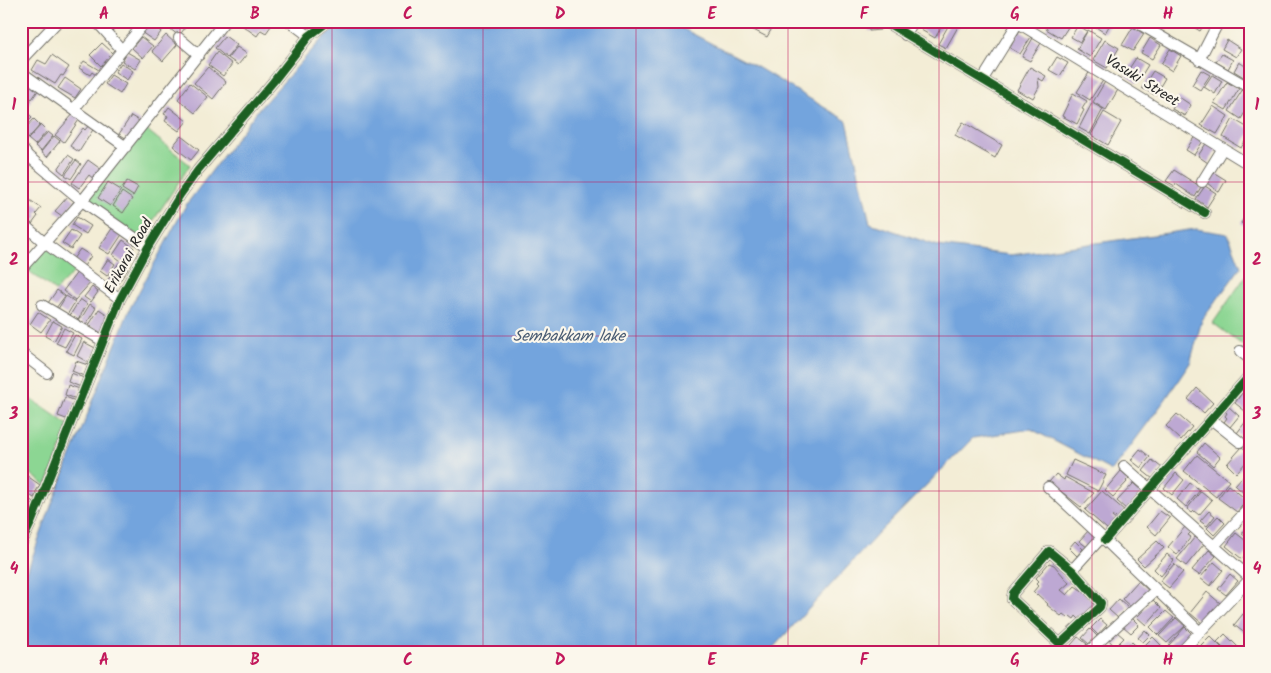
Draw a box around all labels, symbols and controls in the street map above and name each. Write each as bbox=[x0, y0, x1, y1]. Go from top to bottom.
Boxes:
text: A bbox=[99, 2, 109, 27]
text: B bbox=[250, 2, 260, 27]
text: C bbox=[403, 2, 413, 27]
text: D bbox=[555, 2, 566, 27]
text: E bbox=[708, 2, 718, 27]
text: F bbox=[860, 2, 870, 27]
text: G bbox=[1010, 2, 1020, 27]
text: H bbox=[1163, 2, 1173, 27]
street label: Vasuki Street bbox=[1100, 49, 1184, 113]
text: 1 bbox=[12, 93, 17, 118]
text: 1 bbox=[1255, 93, 1260, 118]
street label: Erikarai Road bbox=[98, 213, 160, 298]
text: 2 bbox=[9, 248, 19, 273]
text: 2 bbox=[1252, 248, 1262, 273]
water label: Sembakkam lake bbox=[513, 324, 627, 349]
text: 3 bbox=[9, 402, 19, 427]
text: 3 bbox=[1252, 402, 1262, 427]
text: 4 bbox=[10, 557, 19, 582]
text: 4 bbox=[1253, 557, 1262, 582]
text: A bbox=[99, 648, 109, 673]
text: B bbox=[250, 648, 260, 673]
text: C bbox=[403, 648, 413, 673]
text: D bbox=[555, 648, 566, 673]
text: E bbox=[708, 648, 718, 673]
text: F bbox=[860, 648, 870, 673]
text: G bbox=[1010, 648, 1020, 673]
text: H bbox=[1163, 648, 1173, 673]

